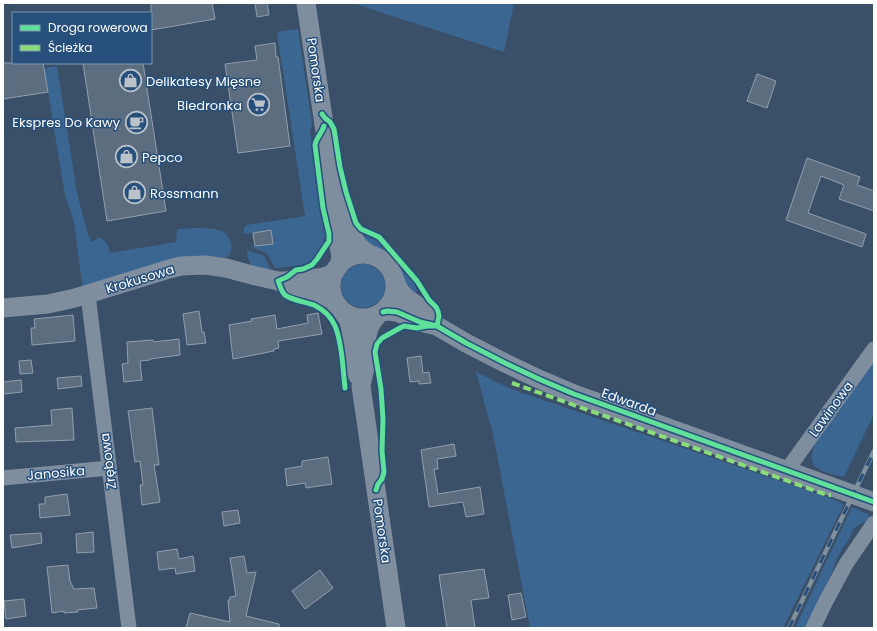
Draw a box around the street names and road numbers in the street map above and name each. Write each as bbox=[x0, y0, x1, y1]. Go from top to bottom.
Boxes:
street label: Pomorska bbox=[302, 37, 330, 103]
street label: Krokusowa bbox=[103, 260, 177, 298]
street label: Lawinowa bbox=[804, 377, 858, 441]
street label: Edwarda bbox=[599, 383, 659, 421]
street label: Zrębowa bbox=[95, 432, 121, 490]
street label: Janosika bbox=[26, 461, 86, 485]
street label: Pomorska bbox=[368, 498, 396, 564]

